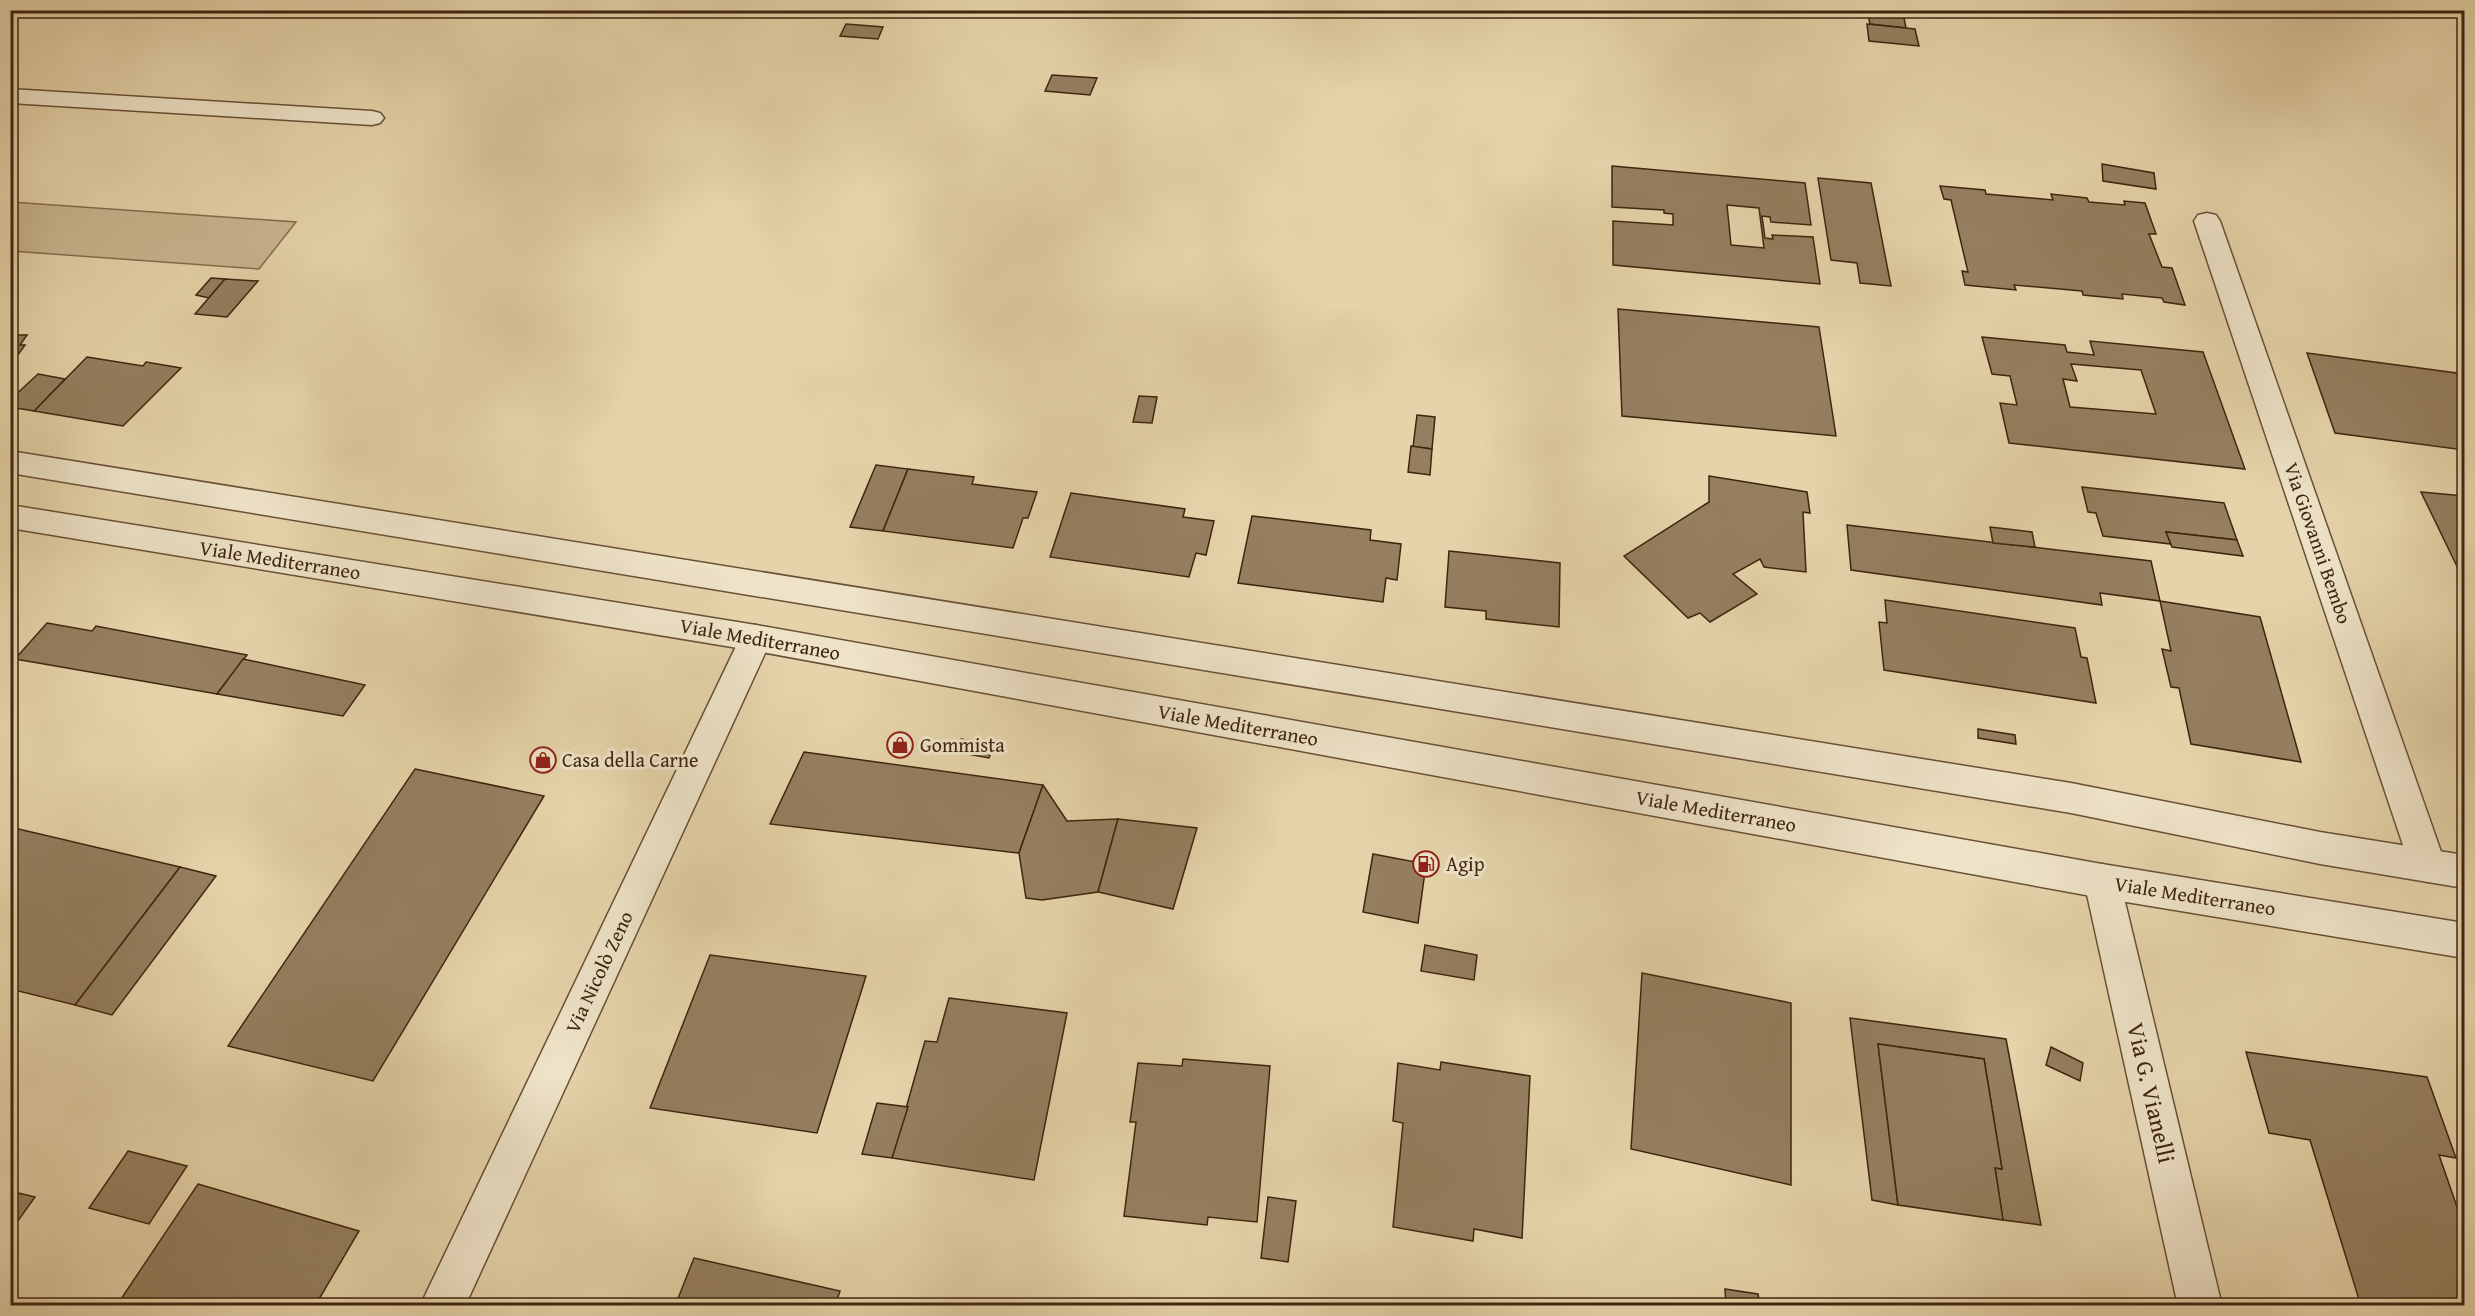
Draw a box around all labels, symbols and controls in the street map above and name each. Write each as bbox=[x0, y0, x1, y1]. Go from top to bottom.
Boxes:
street label: Via Giovanni Bembo bbox=[2277, 458, 2360, 627]
street label: Viale Mediterraneo bbox=[197, 532, 363, 587]
street label: Viale Mediterraneo bbox=[677, 610, 843, 667]
street label: Viale Mediterraneo bbox=[1155, 696, 1321, 753]
shop icon: Gommista bbox=[885, 730, 915, 760]
place label: Gommista bbox=[920, 730, 1005, 759]
shop icon: Casa della Carne bbox=[528, 745, 558, 775]
place label: Casa della Carne bbox=[562, 745, 698, 774]
street label: Viale Mediterraneo bbox=[1633, 782, 1799, 839]
fuel station icon: Agip bbox=[1411, 849, 1441, 879]
place label: Agip bbox=[1446, 849, 1485, 878]
street label: Viale Mediterraneo bbox=[2112, 868, 2278, 923]
street label: Via Nicolò Zeno bbox=[558, 906, 640, 1038]
street label: Via G. Vianelli bbox=[2118, 1019, 2185, 1167]

